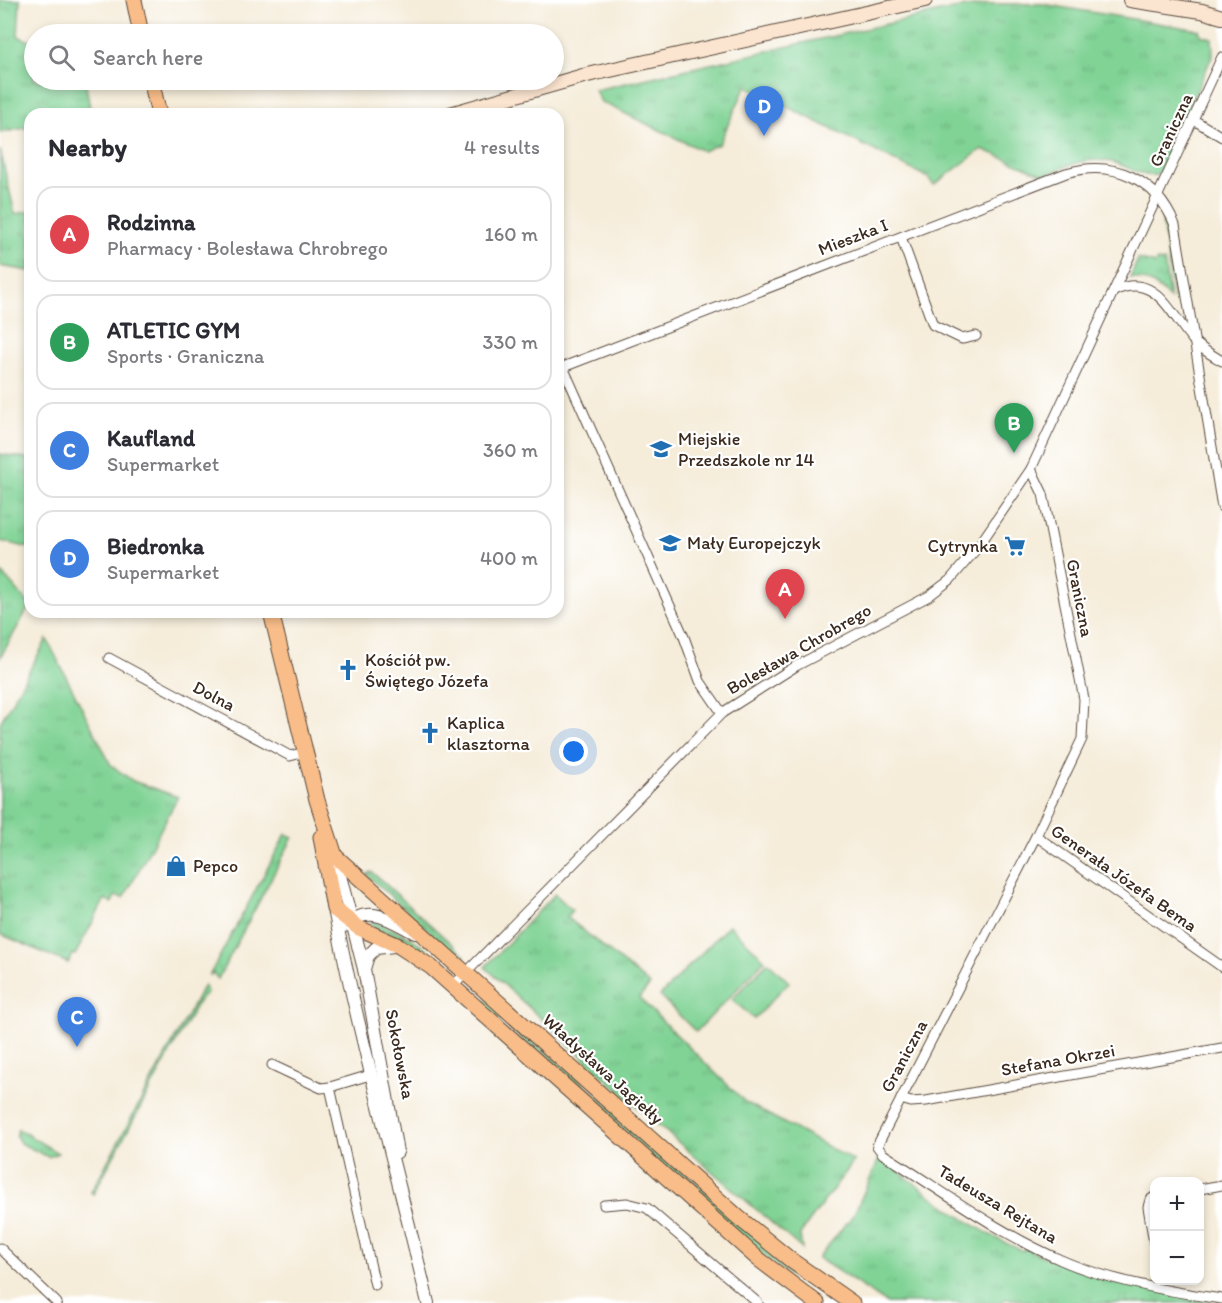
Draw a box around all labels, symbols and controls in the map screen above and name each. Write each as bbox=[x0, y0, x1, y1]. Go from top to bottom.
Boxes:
search box bbox=[24, 24, 564, 90]
icon: search bbox=[45, 41, 78, 74]
text: Search here bbox=[93, 44, 203, 71]
pin: D bbox=[744, 86, 783, 136]
street label: Graniczna bbox=[1144, 89, 1198, 170]
text: Nearby bbox=[48, 131, 127, 163]
text: 4 results bbox=[464, 135, 540, 159]
text: Rodzinna bbox=[107, 209, 196, 236]
street label: Mieszka I bbox=[815, 214, 891, 260]
text: A bbox=[63, 222, 76, 246]
text: 160 m bbox=[485, 222, 538, 246]
text: Pharmacy · Bolesława Chrobrego bbox=[107, 236, 388, 260]
text: ATLETIC GYM bbox=[107, 317, 240, 344]
text: B bbox=[63, 330, 76, 354]
text: 330 m bbox=[483, 330, 538, 354]
text: Sports · Graniczna bbox=[107, 344, 264, 368]
pin: B bbox=[994, 404, 1034, 453]
text: Kaufland bbox=[107, 425, 195, 452]
place label: Miejskie Przedszkole nr 14 bbox=[678, 428, 815, 471]
school or university icon: Miejskie Przedszkole nr 14 bbox=[649, 437, 673, 461]
text: C bbox=[63, 438, 76, 462]
text: 360 m bbox=[483, 438, 538, 462]
text: Supermarket bbox=[107, 452, 219, 476]
school or university icon: Mały Europejczyk bbox=[658, 531, 682, 555]
place label: Mały Europejczyk bbox=[687, 532, 821, 554]
text: Biedronka bbox=[107, 533, 204, 560]
supermarket icon: Cytrynka bbox=[1003, 534, 1027, 558]
place label: Cytrynka bbox=[928, 535, 999, 557]
text: D bbox=[63, 546, 76, 570]
text: 400 m bbox=[480, 546, 538, 570]
street label: Graniczna bbox=[1062, 557, 1098, 639]
text: Supermarket bbox=[107, 560, 219, 584]
pin: A bbox=[766, 570, 804, 619]
street label: Bolesława Chrobrego bbox=[723, 599, 875, 699]
place label: Kościół pw. Świętego Józefa bbox=[365, 649, 489, 692]
church icon: Kościół pw. Świętego Józefa bbox=[336, 658, 360, 682]
street label: Dolna bbox=[189, 676, 239, 716]
place label: Kaplica klasztorna bbox=[447, 712, 530, 755]
church icon: Kaplica klasztorna bbox=[418, 721, 442, 745]
your location bbox=[559, 737, 588, 766]
street label: Generała Józefa Bema bbox=[1047, 819, 1201, 937]
shop icon: Pepco bbox=[164, 854, 188, 878]
place label: Pepco bbox=[193, 855, 238, 877]
pin: C bbox=[58, 998, 97, 1047]
street label: Sokołowska bbox=[381, 1007, 420, 1101]
street label: Władysława Jagiełły bbox=[538, 1009, 668, 1129]
street label: Graniczna bbox=[876, 1015, 933, 1096]
street label: Stefana Okrzei bbox=[999, 1039, 1117, 1081]
street label: Tadeusza Rejtana bbox=[934, 1160, 1062, 1249]
map controls bbox=[1150, 1177, 1204, 1285]
button: + bbox=[1150, 1177, 1204, 1231]
button: − bbox=[1150, 1231, 1204, 1285]

